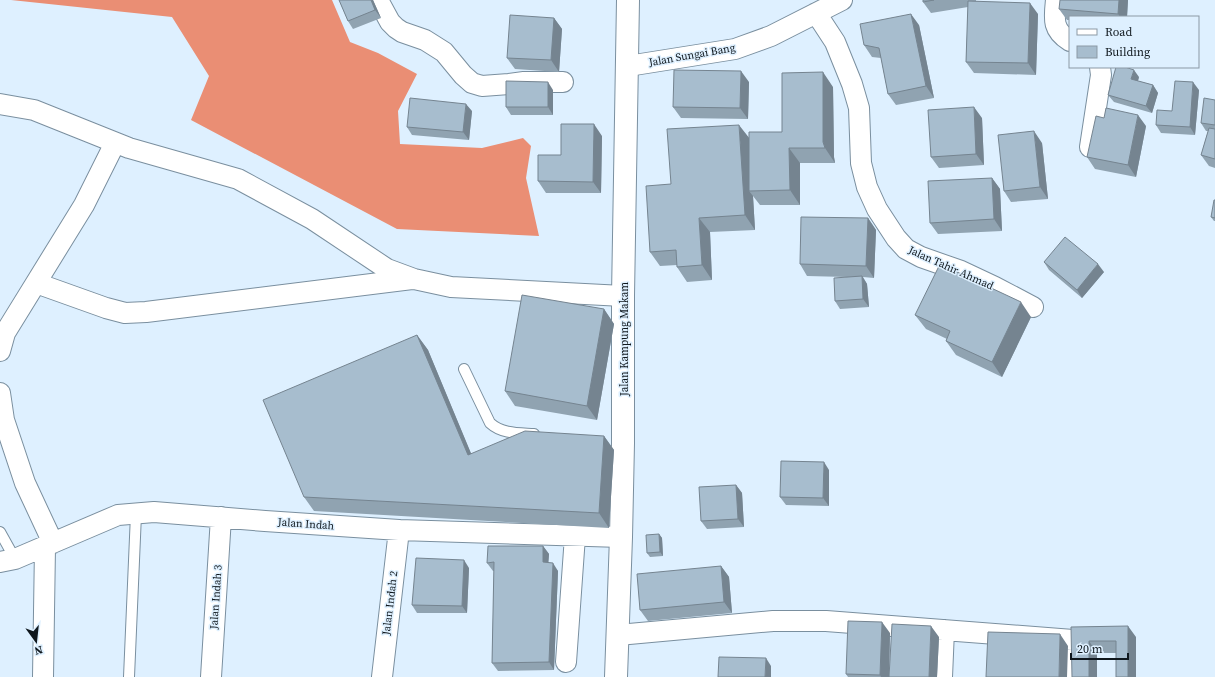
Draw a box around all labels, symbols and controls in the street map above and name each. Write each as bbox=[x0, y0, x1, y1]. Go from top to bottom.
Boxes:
legend bbox=[1069, 16, 1199, 68]
text: Road bbox=[1105, 24, 1132, 40]
street label: Jalan Sungai Bang bbox=[647, 40, 737, 70]
text: Building bbox=[1105, 44, 1150, 60]
street label: Jalan Tahir Ahmad bbox=[905, 242, 997, 294]
street label: Jalan Kampung Makam bbox=[617, 282, 632, 397]
street label: Jalan Indah bbox=[276, 514, 335, 533]
street label: Jalan Indah 3 bbox=[206, 564, 226, 631]
street label: Jalan Indah 2 bbox=[379, 570, 401, 637]
north arrow bbox=[16, 621, 56, 661]
scale bar bbox=[1071, 635, 1128, 661]
text: 20 m bbox=[1077, 641, 1103, 657]
text: N bbox=[33, 642, 44, 658]

